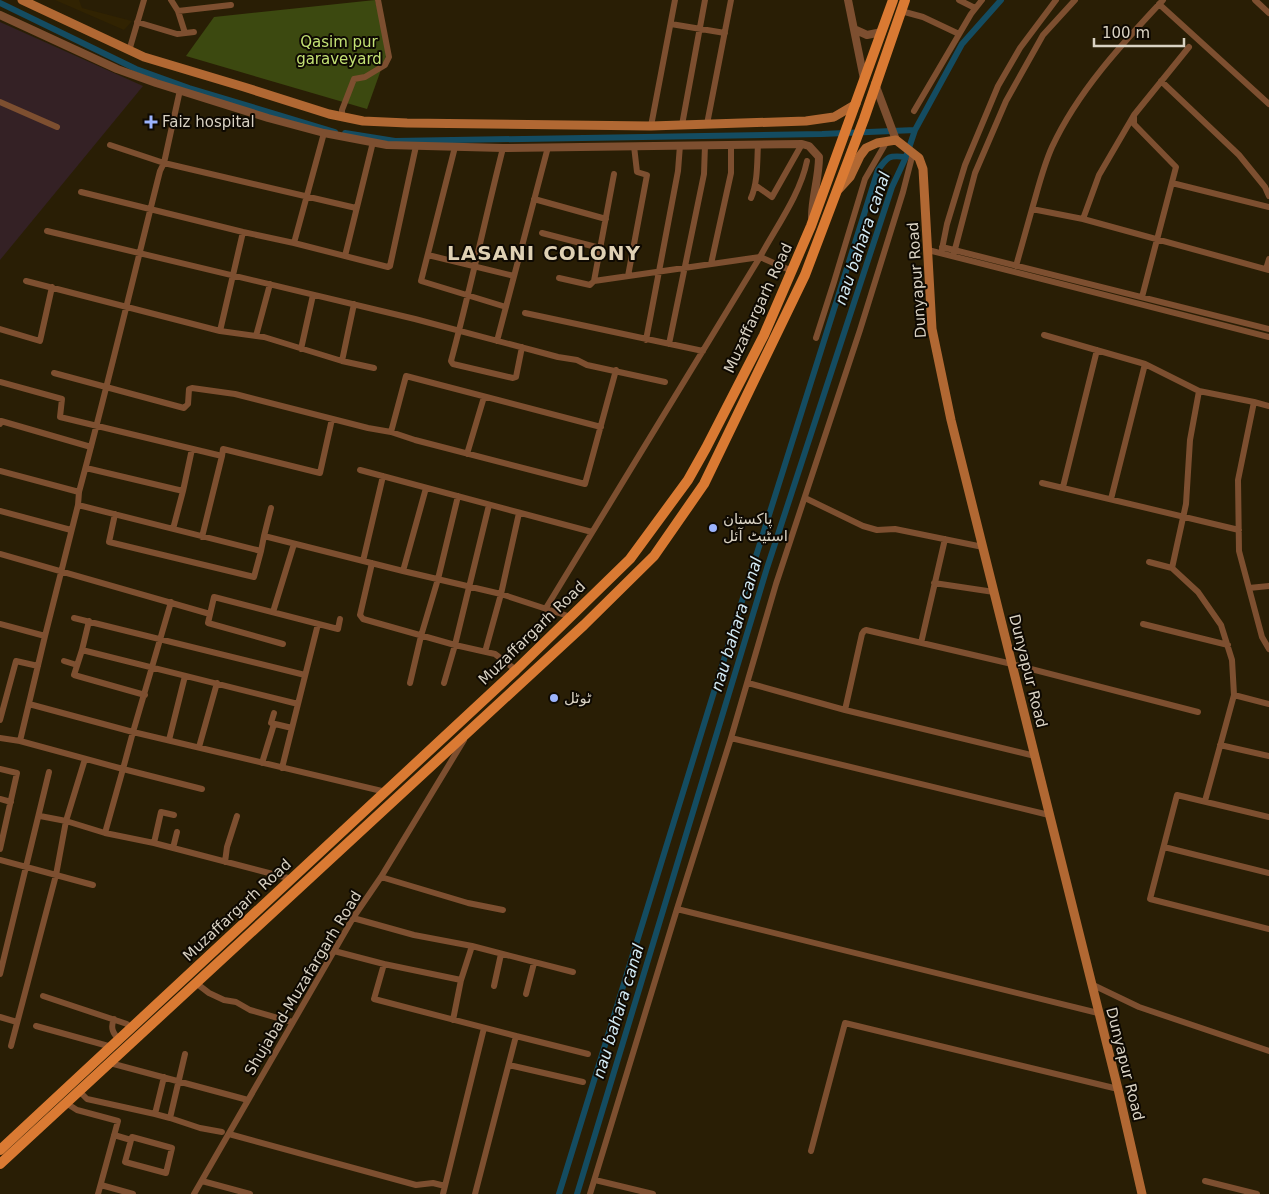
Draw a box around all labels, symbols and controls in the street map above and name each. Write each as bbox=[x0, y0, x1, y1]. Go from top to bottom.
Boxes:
scale bar bbox=[1094, 15, 1184, 47]
text: 100 m bbox=[1102, 24, 1150, 42]
park label: Qasim pur garaveyard bbox=[296, 33, 382, 68]
place label: Faiz hospital bbox=[162, 113, 255, 131]
marker: Faiz hospital bbox=[144, 115, 158, 129]
water label: nau bahara canal bbox=[831, 169, 894, 307]
street label: Dunyapur Road bbox=[904, 221, 930, 339]
street label: Muzaffargarh Road bbox=[720, 240, 796, 376]
district label: LASANI COLONY bbox=[447, 241, 641, 265]
place label: پاکستان اسٹیٹ آئل bbox=[723, 510, 788, 545]
marker: پاکستان اسٹیٹ آئل bbox=[707, 522, 719, 534]
water label: nau bahara canal bbox=[707, 554, 766, 694]
street label: Muzaffargarh Road bbox=[475, 577, 589, 689]
street label: Dunyapur Road bbox=[1005, 612, 1051, 730]
place label: ٹوٹل bbox=[564, 689, 592, 707]
marker: ٹوٹل bbox=[548, 692, 560, 704]
street label: Muzaffargarh Road bbox=[179, 855, 295, 965]
street label: Shujabad-Muzafargarh Road bbox=[241, 888, 365, 1078]
water label: nau bahara canal bbox=[589, 941, 648, 1081]
street label: Dunyapur Road bbox=[1102, 1005, 1148, 1123]

